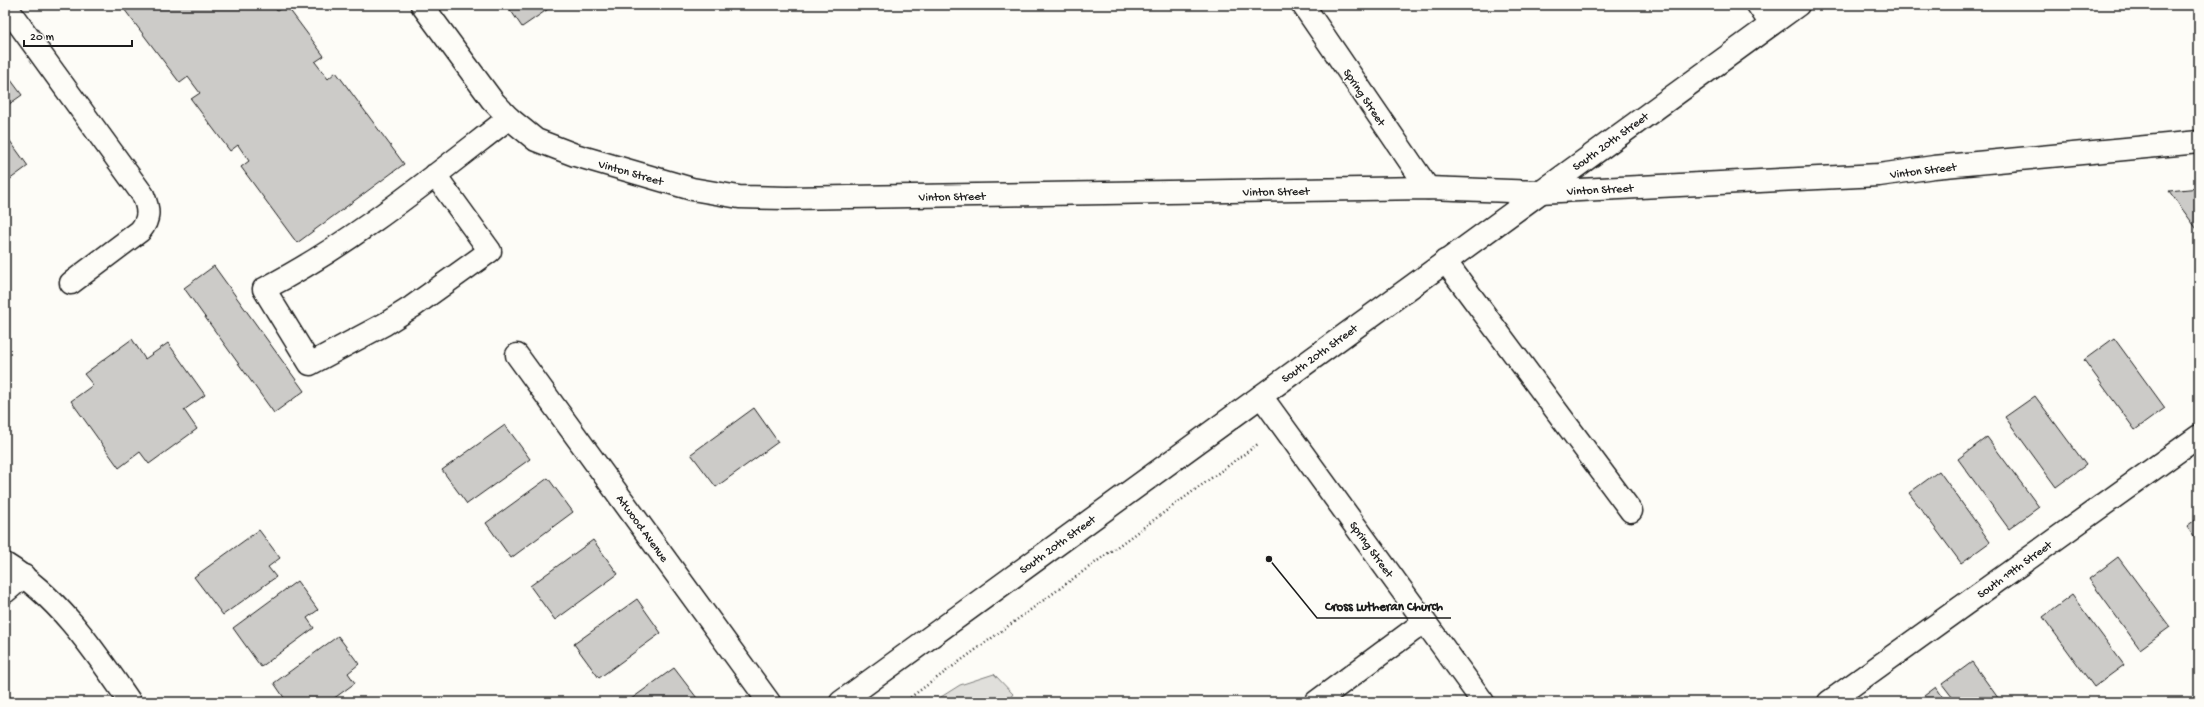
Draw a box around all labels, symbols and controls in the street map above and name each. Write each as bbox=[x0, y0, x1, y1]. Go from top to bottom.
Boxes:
scale bar bbox=[24, 22, 132, 48]
text: 20 m bbox=[30, 31, 55, 45]
street label: Spring Street bbox=[1339, 67, 1388, 130]
street label: South 20th Street bbox=[1570, 110, 1653, 175]
street label: Vinton Street bbox=[596, 158, 665, 190]
street label: Vinton Street bbox=[1888, 161, 1958, 183]
street label: Vinton Street bbox=[1565, 182, 1635, 200]
street label: Vinton Street bbox=[1242, 185, 1311, 201]
street label: Vinton Street bbox=[918, 190, 987, 206]
street label: South 20th Street bbox=[1279, 322, 1362, 387]
street label: Atwood Avenue bbox=[612, 493, 671, 566]
street label: South 20th Street bbox=[1017, 513, 1100, 578]
street label: Spring Street bbox=[1345, 519, 1396, 582]
street label: South 19th Street bbox=[1975, 538, 2056, 602]
callout: Cross Lutheran Church bbox=[1317, 593, 1451, 618]
text: Cross Lutheran Church bbox=[1324, 600, 1443, 615]

